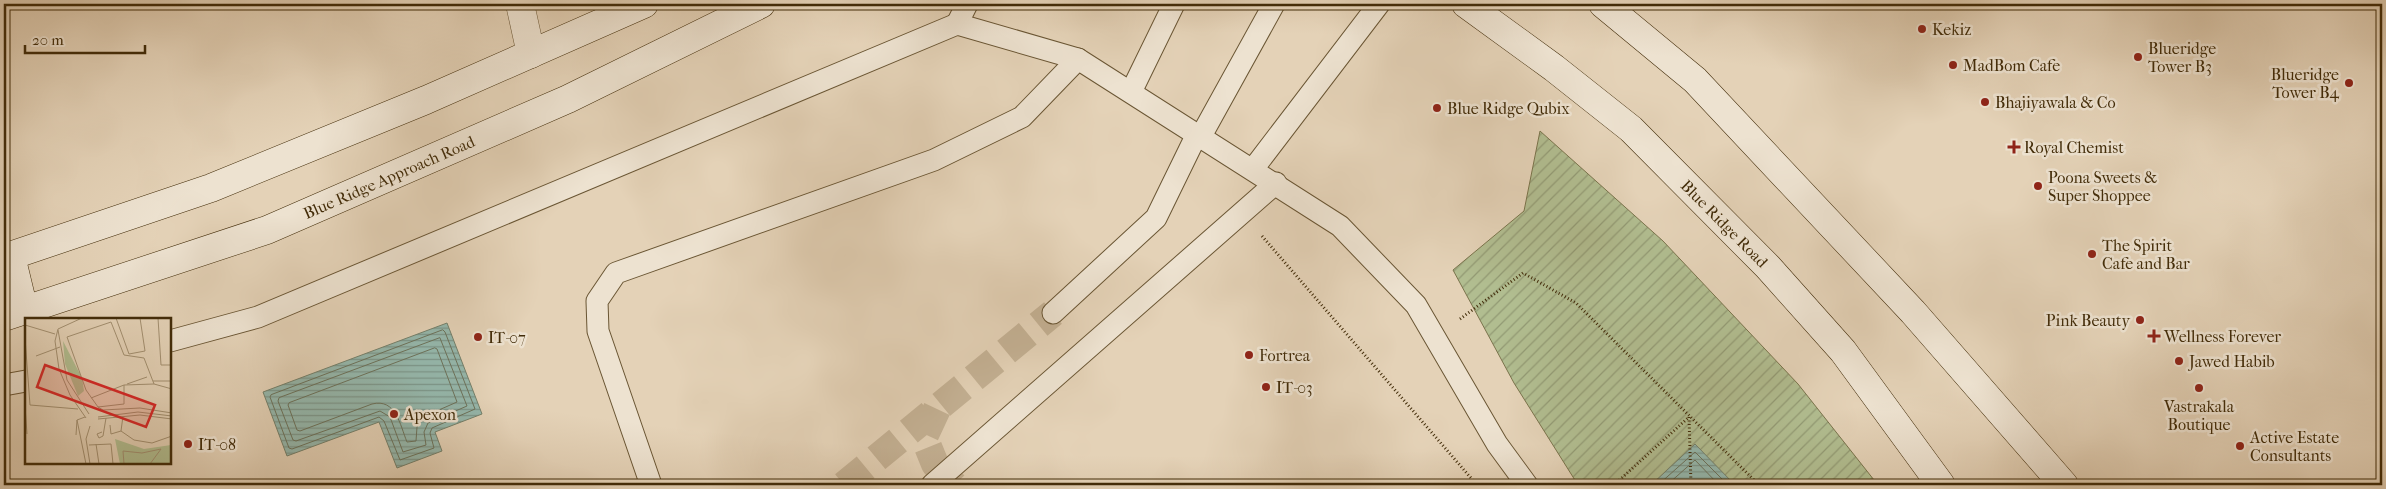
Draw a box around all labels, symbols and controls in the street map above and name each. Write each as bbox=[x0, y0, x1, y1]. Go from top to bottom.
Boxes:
place label: Kekiz bbox=[1932, 20, 1971, 39]
scale bar bbox=[25, 22, 145, 54]
marker: Kekiz bbox=[1916, 23, 1928, 35]
text: 20 m bbox=[32, 31, 64, 49]
place label: Blueridge Tower B3 bbox=[2148, 39, 2216, 76]
marker: Blueridge Tower B3 bbox=[2132, 51, 2144, 63]
place label: MadBom Cafe bbox=[1963, 56, 2060, 75]
marker: MadBom Cafe bbox=[1947, 59, 1959, 71]
place label: Blueridge Tower B4 bbox=[2271, 65, 2340, 102]
marker: Blueridge Tower B4 bbox=[2343, 77, 2355, 89]
place label: Bhajiyawala & Co bbox=[1995, 93, 2116, 112]
marker: Bhajiyawala & Co bbox=[1979, 96, 1991, 108]
place label: Blue Ridge Qubix bbox=[1447, 99, 1570, 118]
marker: Blue Ridge Qubix bbox=[1431, 102, 1443, 114]
street label: Blue Ridge Approach Road bbox=[301, 132, 478, 223]
place label: Royal Chemist bbox=[2024, 138, 2124, 157]
marker: Royal Chemist bbox=[2008, 141, 2020, 153]
place label: Poona Sweets & Super Shoppee bbox=[2048, 168, 2157, 205]
street label: Blue Ridge Road bbox=[1677, 176, 1772, 272]
marker: Poona Sweets & Super Shoppee bbox=[2032, 180, 2044, 192]
place label: The Spirit Cafe and Bar bbox=[2102, 236, 2190, 273]
marker: The Spirit Cafe and Bar bbox=[2086, 248, 2098, 260]
place label: Pink Beauty bbox=[2046, 311, 2130, 330]
marker: Pink Beauty bbox=[2134, 314, 2146, 326]
inset map bbox=[25, 318, 171, 464]
place label: Wellness Forever bbox=[2163, 327, 2281, 346]
place label: IT-07 bbox=[488, 328, 526, 347]
marker: Wellness Forever bbox=[2148, 330, 2160, 342]
marker: IT-07 bbox=[472, 331, 484, 343]
place label: Fortrea bbox=[1259, 346, 1311, 365]
marker: Fortrea bbox=[1243, 349, 1255, 361]
place label: Jawed Habib bbox=[2187, 352, 2275, 371]
marker: Jawed Habib bbox=[2173, 355, 2185, 367]
place label: IT-03 bbox=[1276, 378, 1313, 397]
marker: IT-03 bbox=[1260, 381, 1272, 393]
marker: Vastrakala Boutique bbox=[2193, 382, 2205, 394]
place label: Vastrakala Boutique bbox=[2163, 397, 2235, 434]
place label: Apexon bbox=[403, 405, 457, 424]
marker: Apexon bbox=[388, 408, 400, 420]
place label: Active Estate Consultants bbox=[2249, 428, 2339, 465]
place label: IT-08 bbox=[198, 435, 236, 454]
marker: IT-08 bbox=[182, 438, 194, 450]
marker: Active Estate Consultants bbox=[2234, 440, 2246, 452]

